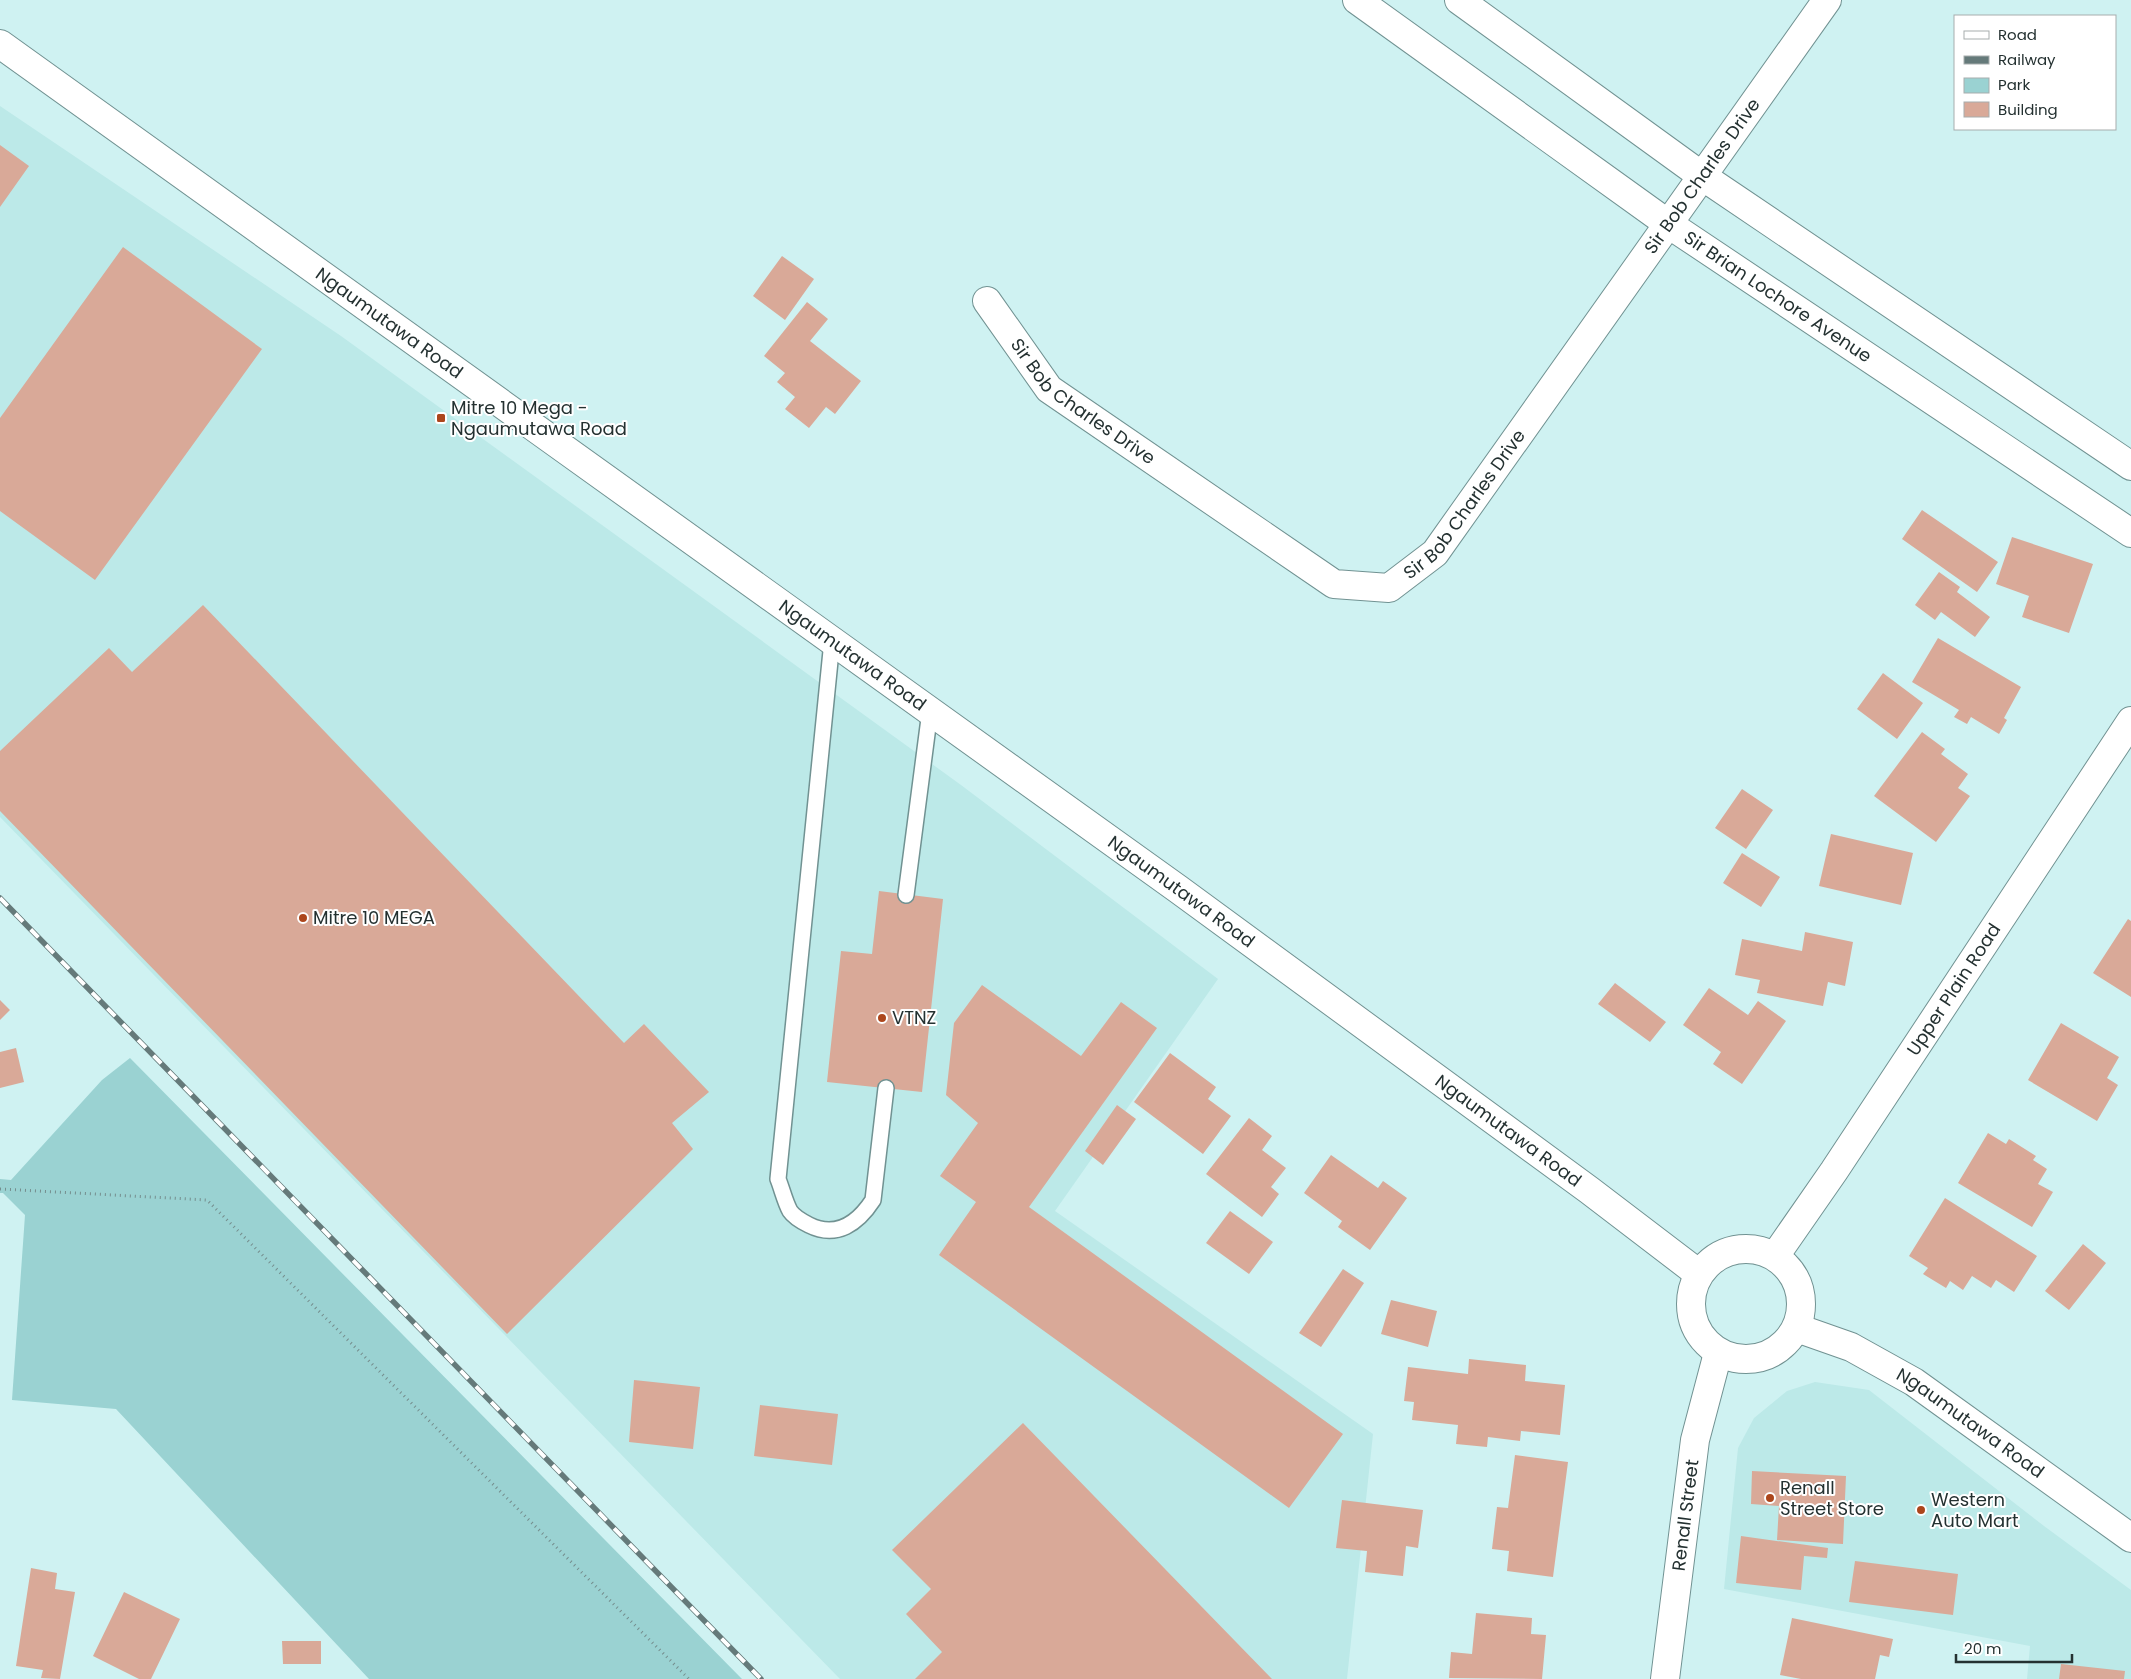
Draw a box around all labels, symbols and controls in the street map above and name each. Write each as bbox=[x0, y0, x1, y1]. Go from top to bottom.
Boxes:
legend bbox=[1954, 15, 2116, 130]
text: Road bbox=[1998, 24, 2037, 45]
text: Railway bbox=[1998, 49, 2056, 70]
text: Park bbox=[1998, 74, 2030, 95]
street label: Sir Bob Charles Drive bbox=[1638, 93, 1766, 259]
text: Building bbox=[1998, 99, 2058, 120]
street label: Sir Brian Lochore Avenue bbox=[1679, 225, 1877, 368]
street label: Ngaumutawa Road bbox=[311, 261, 468, 384]
street label: Sir Bob Charles Drive bbox=[1005, 333, 1160, 470]
place label: Mitre 10 Mega - Ngaumutawa Road bbox=[451, 395, 627, 441]
marker: Mitre 10 Mega - Ngaumutawa Road bbox=[435, 412, 447, 424]
street label: Sir Bob Charles Drive bbox=[1398, 424, 1531, 585]
street label: Ngaumutawa Road bbox=[774, 594, 931, 716]
street label: Ngaumutawa Road bbox=[1103, 830, 1260, 953]
place label: Mitre 10 MEGA bbox=[313, 905, 435, 930]
marker: Mitre 10 MEGA bbox=[297, 912, 309, 924]
street label: Upper Plain Road bbox=[1901, 918, 2006, 1060]
place label: VTNZ bbox=[892, 1005, 936, 1030]
marker: VTNZ bbox=[876, 1012, 888, 1024]
street label: Ngaumutawa Road bbox=[1430, 1068, 1587, 1192]
street label: Ngaumutawa Road bbox=[1892, 1362, 2050, 1484]
street label: Renall Street bbox=[1666, 1458, 1704, 1572]
place label: Renall Street Store bbox=[1780, 1475, 1884, 1521]
place label: Western Auto Mart bbox=[1931, 1487, 2018, 1533]
marker: Renall Street Store bbox=[1764, 1492, 1776, 1504]
marker: Western Auto Mart bbox=[1915, 1504, 1927, 1516]
scale bar bbox=[1956, 1632, 2072, 1664]
text: 20 m bbox=[1964, 1638, 2002, 1659]

